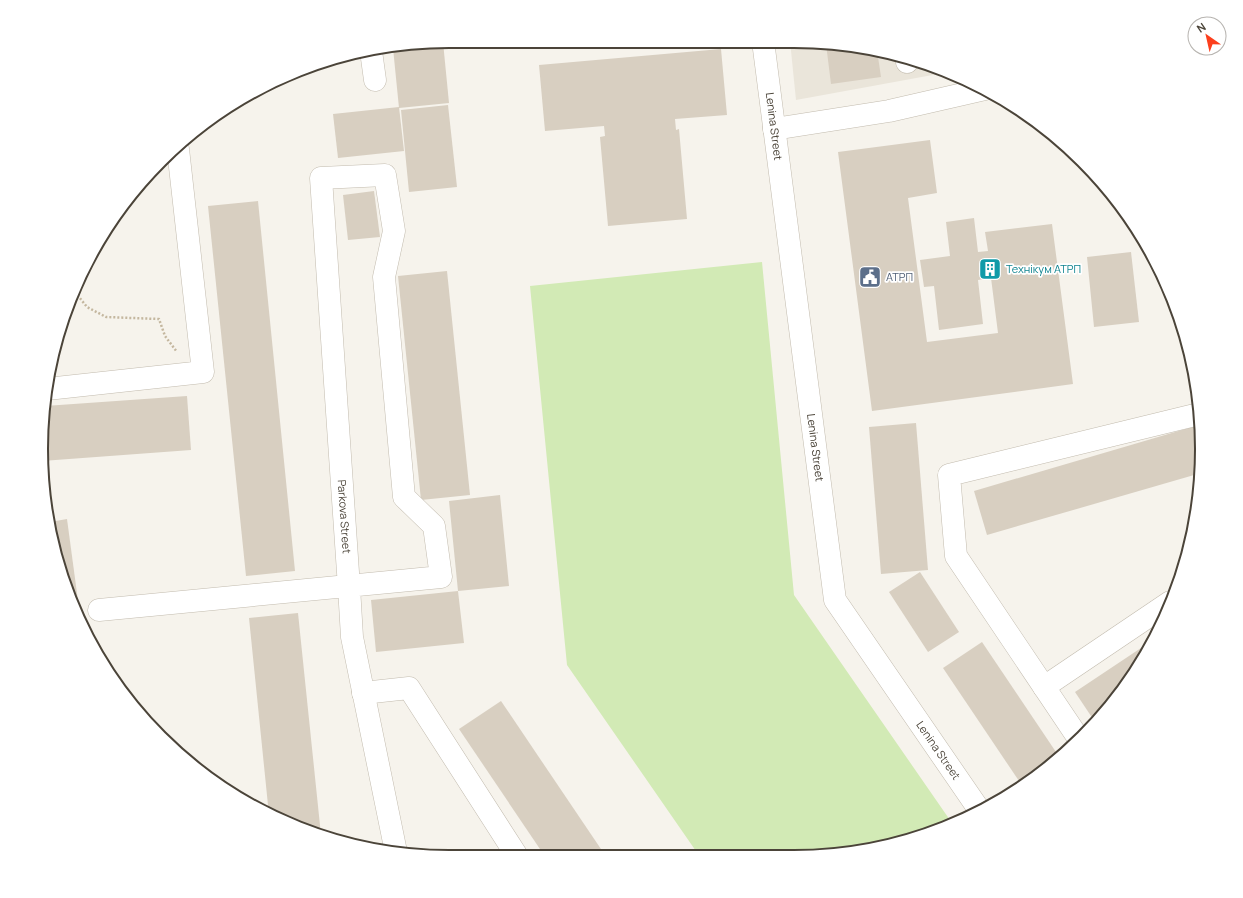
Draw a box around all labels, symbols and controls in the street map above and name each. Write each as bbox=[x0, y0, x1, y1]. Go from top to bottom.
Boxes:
north arrow bbox=[1187, 16, 1227, 56]
text: N bbox=[1194, 19, 1209, 36]
street label: Lenina Street bbox=[763, 91, 786, 161]
building icon: Технікум АТРП bbox=[977, 256, 1003, 282]
place label: Технікум АТРП bbox=[1006, 261, 1081, 276]
public building icon: АТРП bbox=[857, 264, 883, 290]
place label: АТРП bbox=[886, 269, 913, 284]
street label: Lenina Street bbox=[804, 413, 828, 482]
street label: Parkova Street bbox=[335, 479, 355, 554]
street label: Lenina Street bbox=[913, 718, 964, 782]

